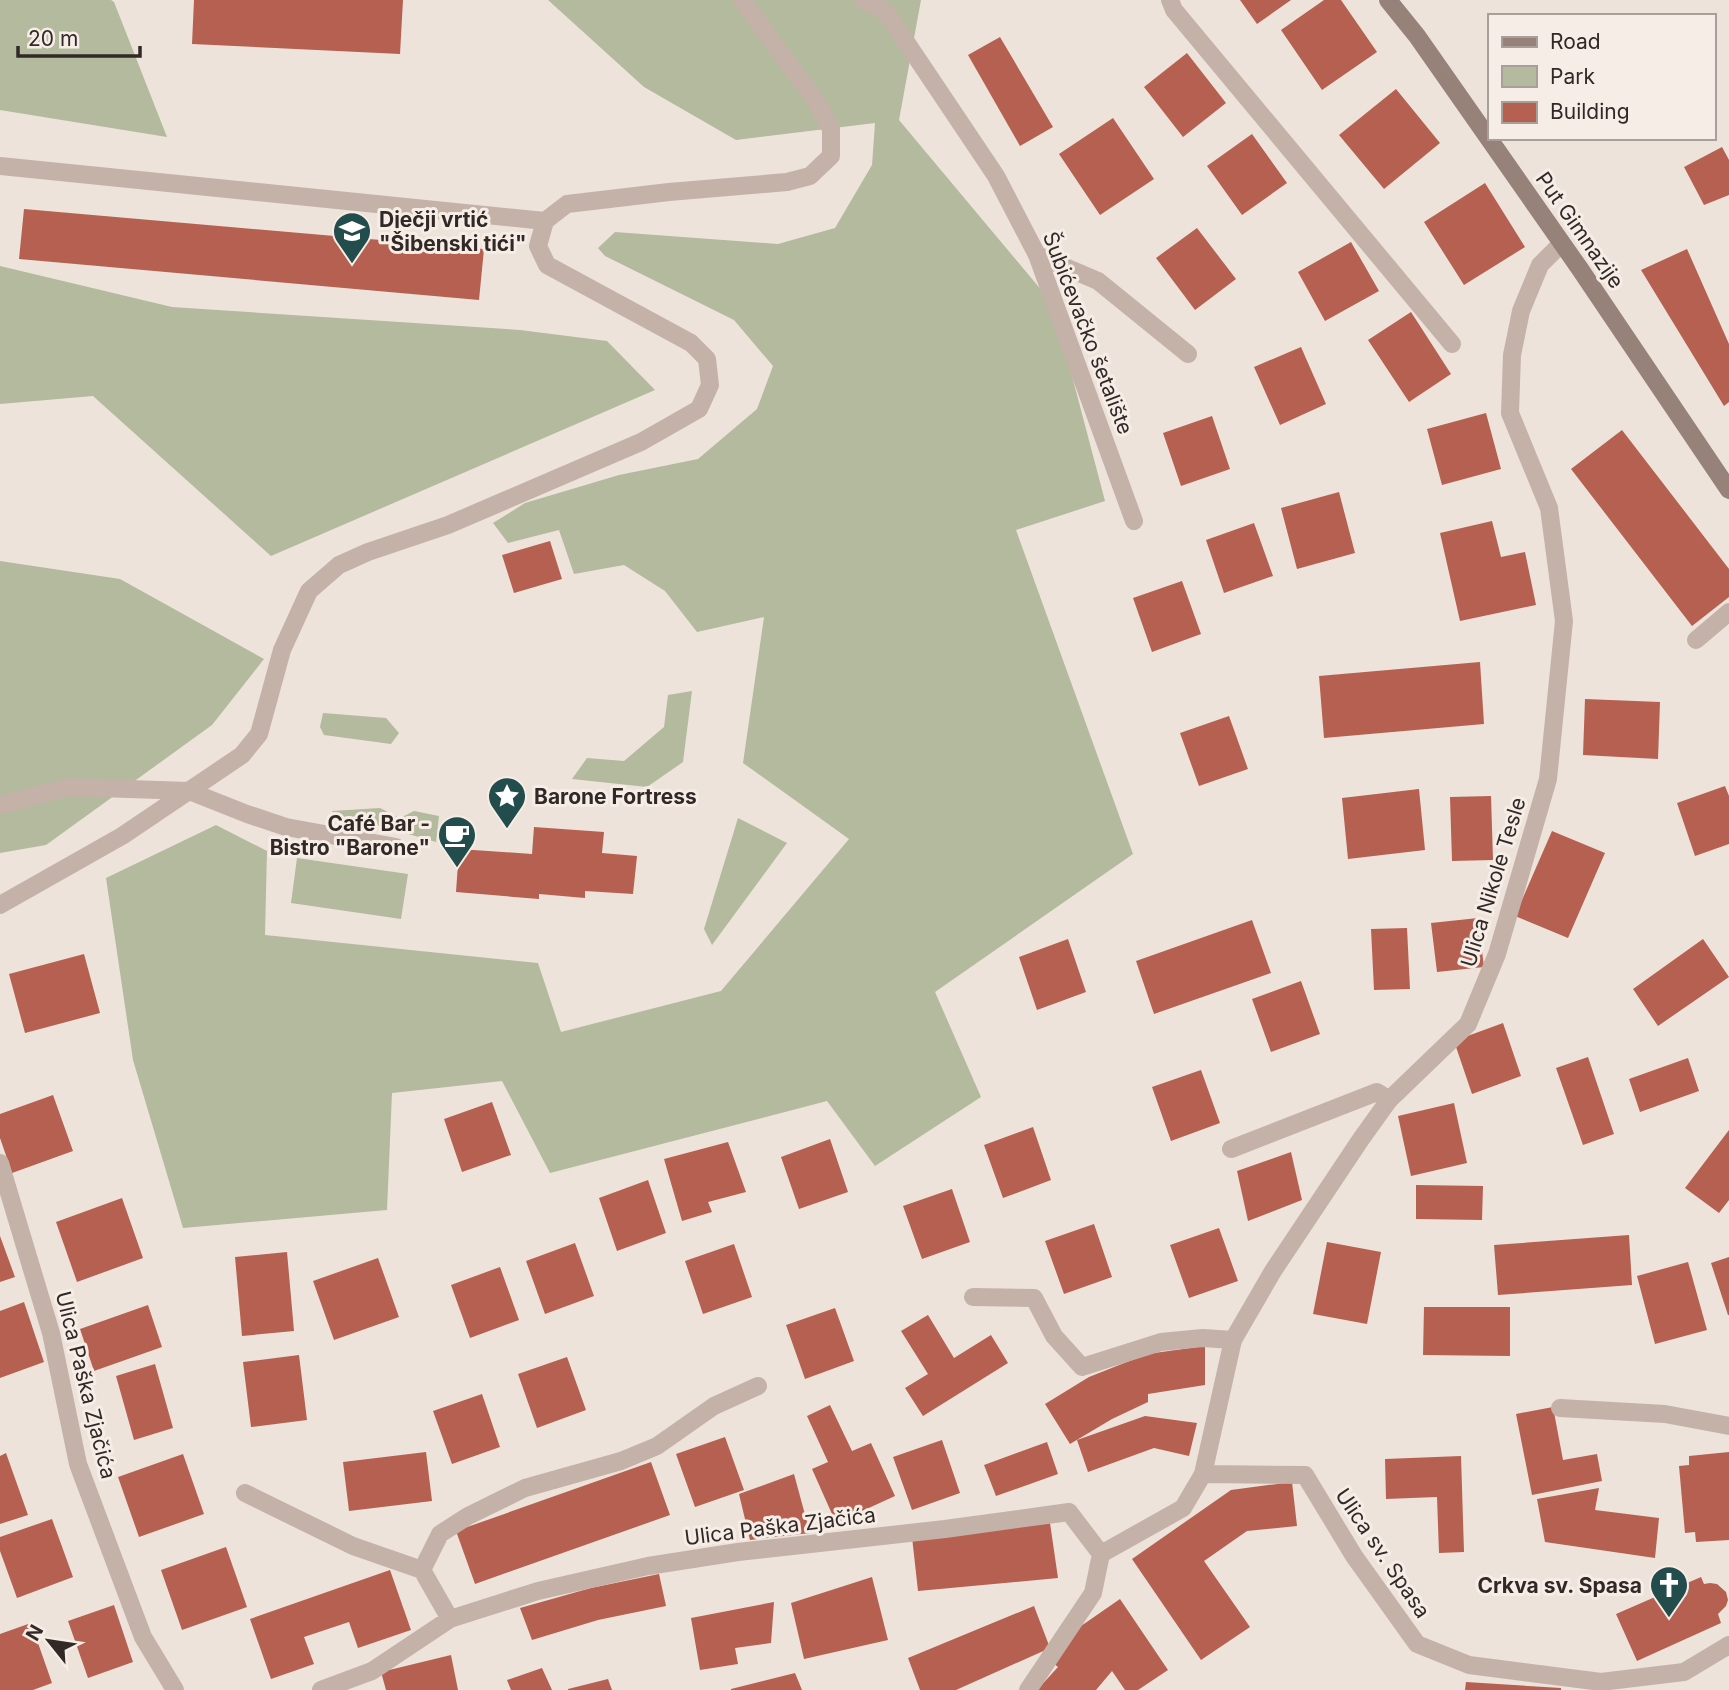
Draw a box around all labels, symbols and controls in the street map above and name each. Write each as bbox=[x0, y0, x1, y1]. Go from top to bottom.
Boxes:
scale bar bbox=[18, 14, 140, 58]
legend bbox=[1488, 14, 1715, 140]
text: 20 m bbox=[28, 26, 78, 51]
text: Road bbox=[1550, 29, 1601, 54]
text: Park bbox=[1550, 64, 1595, 89]
text: Building bbox=[1550, 99, 1630, 124]
street label: Put Gimnazije bbox=[1531, 167, 1629, 293]
place label: Dječji vrtić "Šibenski tići" bbox=[379, 207, 526, 256]
school or university icon: Dječji vrtić "Šibenski tići" bbox=[331, 210, 373, 265]
street label: Šubićevačko šetalište bbox=[1038, 228, 1138, 438]
place icon: Barone Fortress bbox=[486, 775, 528, 830]
place label: Barone Fortress bbox=[534, 784, 697, 809]
street label: Ulica Nikole Tesle bbox=[1455, 794, 1531, 970]
place label: Café Bar - Bistro "Barone" bbox=[270, 811, 430, 860]
cafe icon: Café Bar - Bistro "Barone" bbox=[436, 814, 478, 869]
street label: Ulica Paška Zjačića bbox=[51, 1289, 121, 1481]
street label: Ulica sv. Spasa bbox=[1330, 1483, 1436, 1623]
street label: Ulica Paška Zjačića bbox=[683, 1502, 877, 1550]
church icon: Crkva sv. Spasa bbox=[1648, 1564, 1690, 1619]
place label: Crkva sv. Spasa bbox=[1477, 1573, 1642, 1598]
north arrow bbox=[14, 1606, 84, 1676]
text: N bbox=[21, 1621, 48, 1645]

